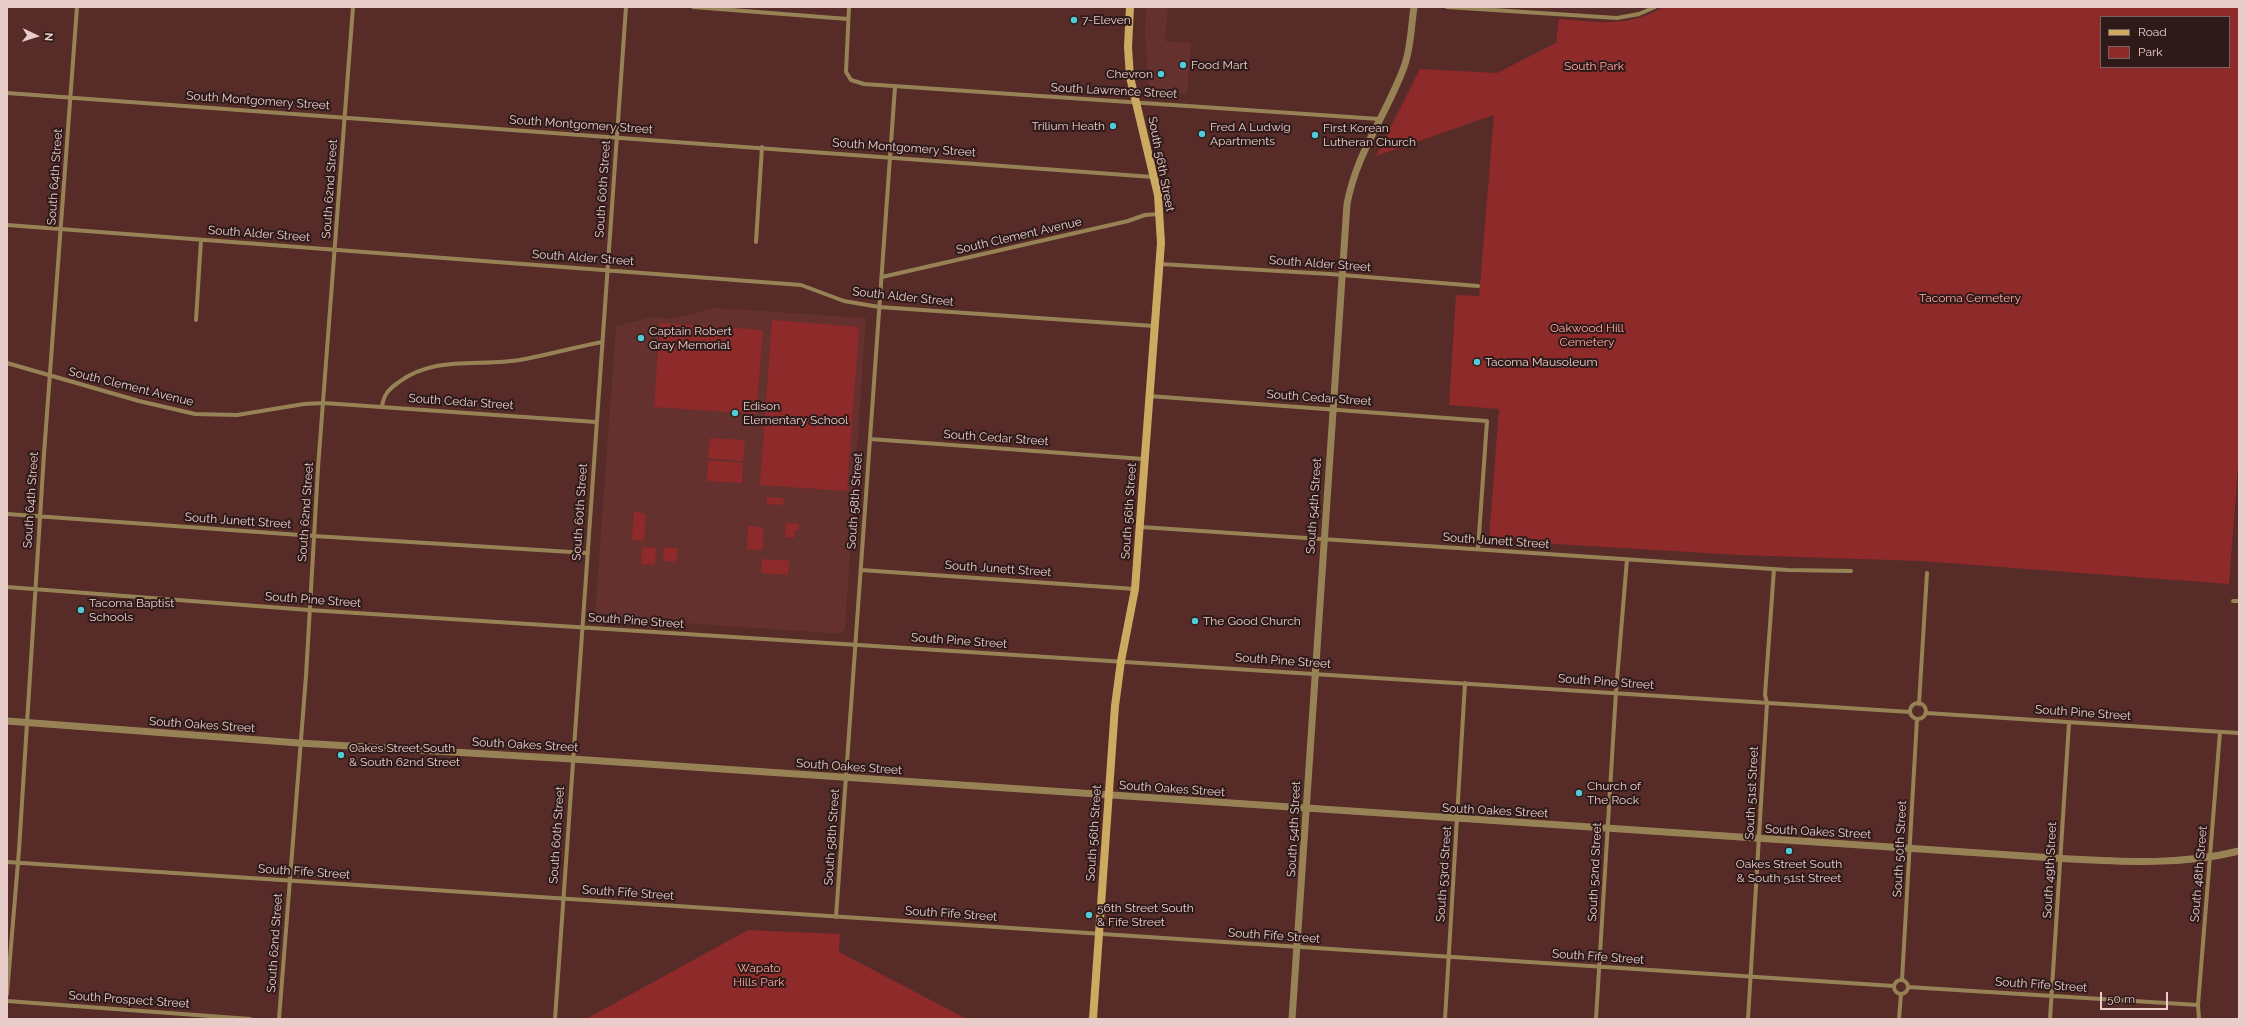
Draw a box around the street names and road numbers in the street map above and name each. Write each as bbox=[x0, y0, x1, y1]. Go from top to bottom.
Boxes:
street label: South Lawrence Street bbox=[1050, 80, 1178, 102]
street label: South Montgomery Street bbox=[186, 89, 330, 113]
street label: South Montgomery Street bbox=[509, 113, 653, 137]
street label: South 56th Street bbox=[1145, 115, 1177, 213]
street label: South 64th Street bbox=[44, 128, 66, 226]
street label: South Montgomery Street bbox=[832, 136, 976, 160]
street label: South 62nd Street bbox=[319, 139, 341, 239]
street label: South 60th Street bbox=[592, 140, 614, 238]
street label: South Clement Avenue bbox=[955, 215, 1083, 257]
street label: South Alder Street bbox=[208, 223, 310, 245]
street label: South Alder Street bbox=[532, 247, 634, 269]
street label: South Alder Street bbox=[1269, 253, 1371, 275]
street label: South Alder Street bbox=[852, 285, 954, 309]
street label: South Clement Avenue bbox=[67, 364, 195, 410]
street label: South Cedar Street bbox=[1266, 387, 1372, 409]
street label: South Cedar Street bbox=[408, 391, 514, 413]
street label: South Cedar Street bbox=[943, 427, 1049, 449]
street label: South 64th Street bbox=[20, 451, 42, 549]
street label: South 58th Street bbox=[844, 452, 866, 550]
street label: South 54th Street bbox=[1303, 458, 1325, 554]
street label: South 62nd Street bbox=[295, 462, 317, 562]
street label: South 56th Street bbox=[1118, 462, 1140, 560]
street label: South 60th Street bbox=[569, 463, 591, 561]
street label: South Junett Street bbox=[184, 510, 292, 532]
street label: South Junett Street bbox=[1442, 530, 1550, 552]
street label: South Junett Street bbox=[944, 558, 1052, 580]
street label: South Pine Street bbox=[265, 589, 361, 611]
street label: South Pine Street bbox=[588, 610, 684, 632]
street label: South Pine Street bbox=[911, 630, 1007, 652]
street label: South Pine Street bbox=[1235, 650, 1331, 672]
street label: South Pine Street bbox=[1558, 671, 1654, 693]
street label: South Pine Street bbox=[2035, 702, 2131, 724]
street label: South Oakes Street bbox=[148, 714, 256, 736]
street label: South Oakes Street bbox=[472, 735, 578, 755]
street label: South 51st Street bbox=[1742, 746, 1762, 840]
street label: South Oakes Street bbox=[795, 756, 903, 778]
street label: South Oakes Street bbox=[1118, 778, 1226, 800]
street label: South 54th Street bbox=[1284, 781, 1304, 877]
street label: South 56th Street bbox=[1083, 784, 1105, 882]
street label: South 60th Street bbox=[546, 786, 568, 884]
street label: South 58th Street bbox=[821, 788, 843, 886]
street label: South 50th Street bbox=[1890, 800, 1910, 898]
street label: South Oakes Street bbox=[1442, 801, 1548, 821]
street label: South 49th Street bbox=[2040, 821, 2060, 919]
street label: South 52nd Street bbox=[1585, 822, 1605, 922]
street label: South Oakes Street bbox=[1765, 822, 1871, 842]
street label: South 53rd Street bbox=[1433, 825, 1455, 923]
street label: South 48th Street bbox=[2188, 825, 2210, 923]
street label: South Fife Street bbox=[257, 862, 351, 882]
street label: South Fife Street bbox=[581, 883, 675, 903]
street label: South 62nd Street bbox=[264, 893, 286, 993]
street label: South Fife Street bbox=[904, 904, 998, 924]
street label: South Fife Street bbox=[1227, 926, 1321, 946]
street label: South Fife Street bbox=[1551, 947, 1645, 967]
street label: South Fife Street bbox=[1994, 975, 2088, 995]
street label: South Prospect Street bbox=[68, 989, 190, 1011]

